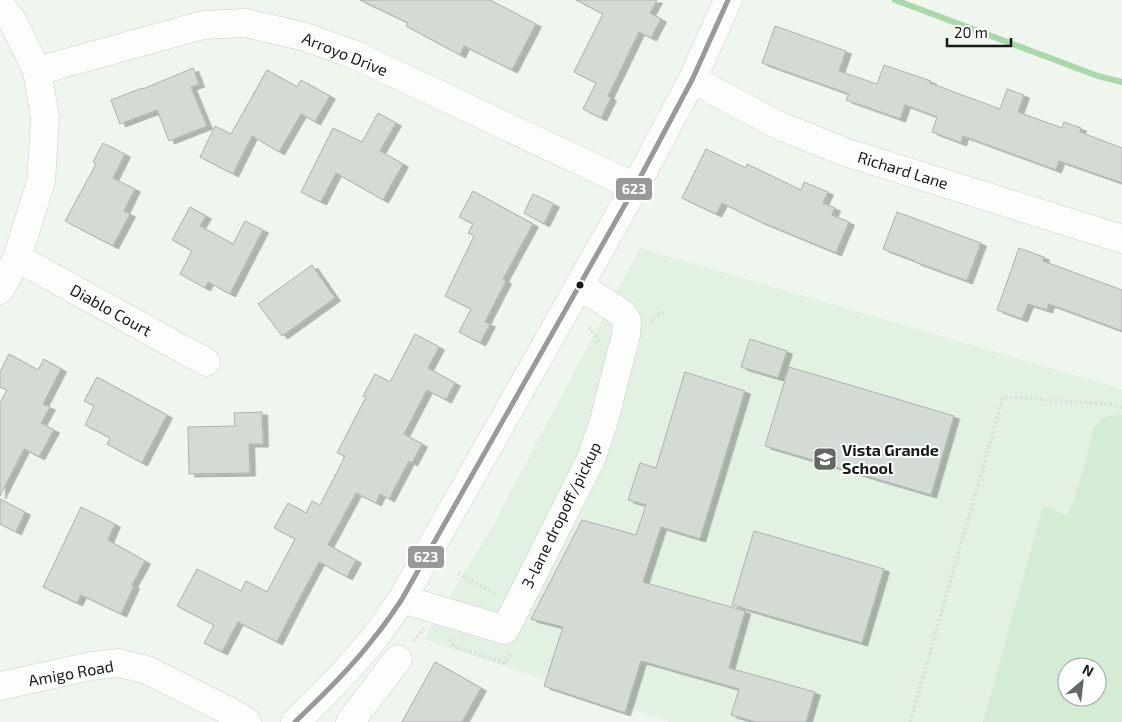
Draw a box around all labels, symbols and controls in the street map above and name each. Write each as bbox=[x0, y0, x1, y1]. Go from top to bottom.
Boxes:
scale bar bbox=[947, 15, 1011, 47]
text: 20 m bbox=[954, 23, 988, 41]
street label: Arroyo Drive bbox=[300, 28, 391, 79]
street label: Richard Lane bbox=[856, 147, 951, 192]
line badge: 623 bbox=[615, 177, 653, 201]
text: 623 bbox=[622, 180, 646, 197]
street label: Diablo Court bbox=[67, 279, 155, 340]
unlabelled marker bbox=[575, 280, 585, 290]
street label: 3-lane dropoff/pickup bbox=[517, 438, 604, 591]
place label: Vista Grande School bbox=[842, 440, 939, 477]
school or university icon: Vista Grande School bbox=[812, 446, 838, 472]
line badge: 623 bbox=[407, 545, 445, 569]
text: 623 bbox=[414, 548, 438, 565]
street label: Amigo Road bbox=[27, 656, 115, 689]
north arrow bbox=[1057, 657, 1107, 707]
text: N bbox=[1080, 660, 1097, 680]

